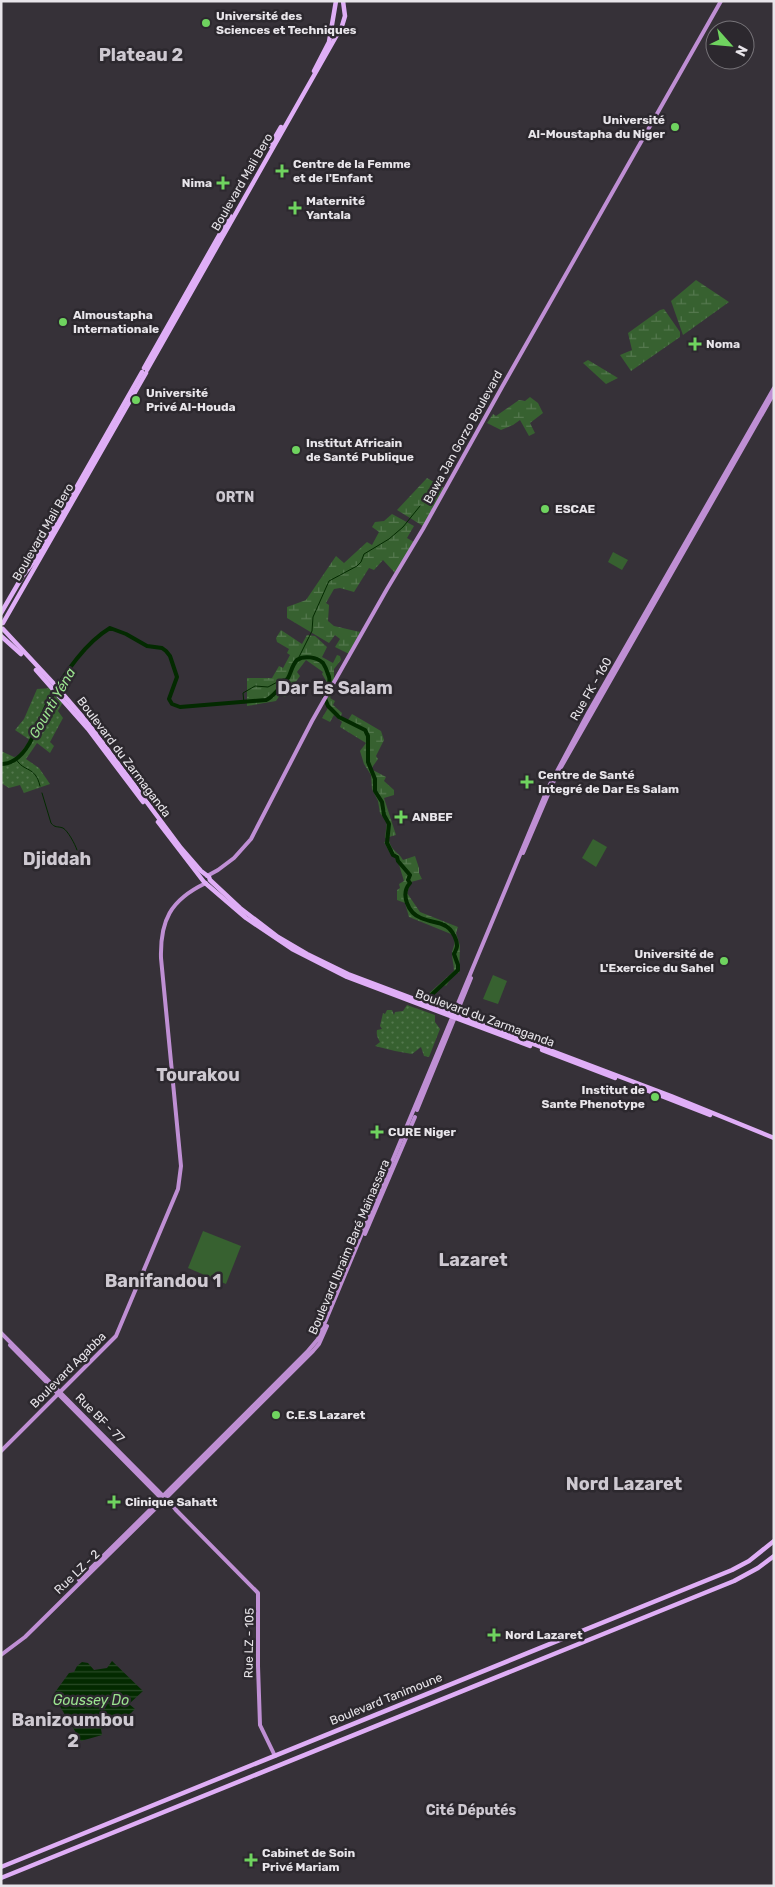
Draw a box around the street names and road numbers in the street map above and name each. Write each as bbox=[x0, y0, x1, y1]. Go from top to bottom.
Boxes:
street label: Boulevard Mali Bero bbox=[208, 131, 276, 233]
street label: Bawa Jan Gorzo Boulevard bbox=[421, 368, 505, 506]
street label: Boulevard Mali Bero bbox=[9, 481, 77, 583]
street label: Rue FK - 160 bbox=[567, 655, 615, 723]
street label: Boulevard du Zarmaganda bbox=[74, 694, 174, 820]
street label: Boulevard du Zarmaganda bbox=[414, 986, 556, 1050]
street label: Boulevard Ibraim Baré Maïnassara bbox=[306, 1157, 392, 1337]
street label: Boulevard Agabba bbox=[27, 1329, 109, 1411]
street label: Rue BF - 77 bbox=[73, 1391, 127, 1445]
street label: Rue LZ - 2 bbox=[51, 1547, 103, 1597]
street label: Rue LZ - 105 bbox=[241, 1608, 257, 1678]
street label: Boulevard Tanimoune bbox=[328, 1670, 445, 1728]

